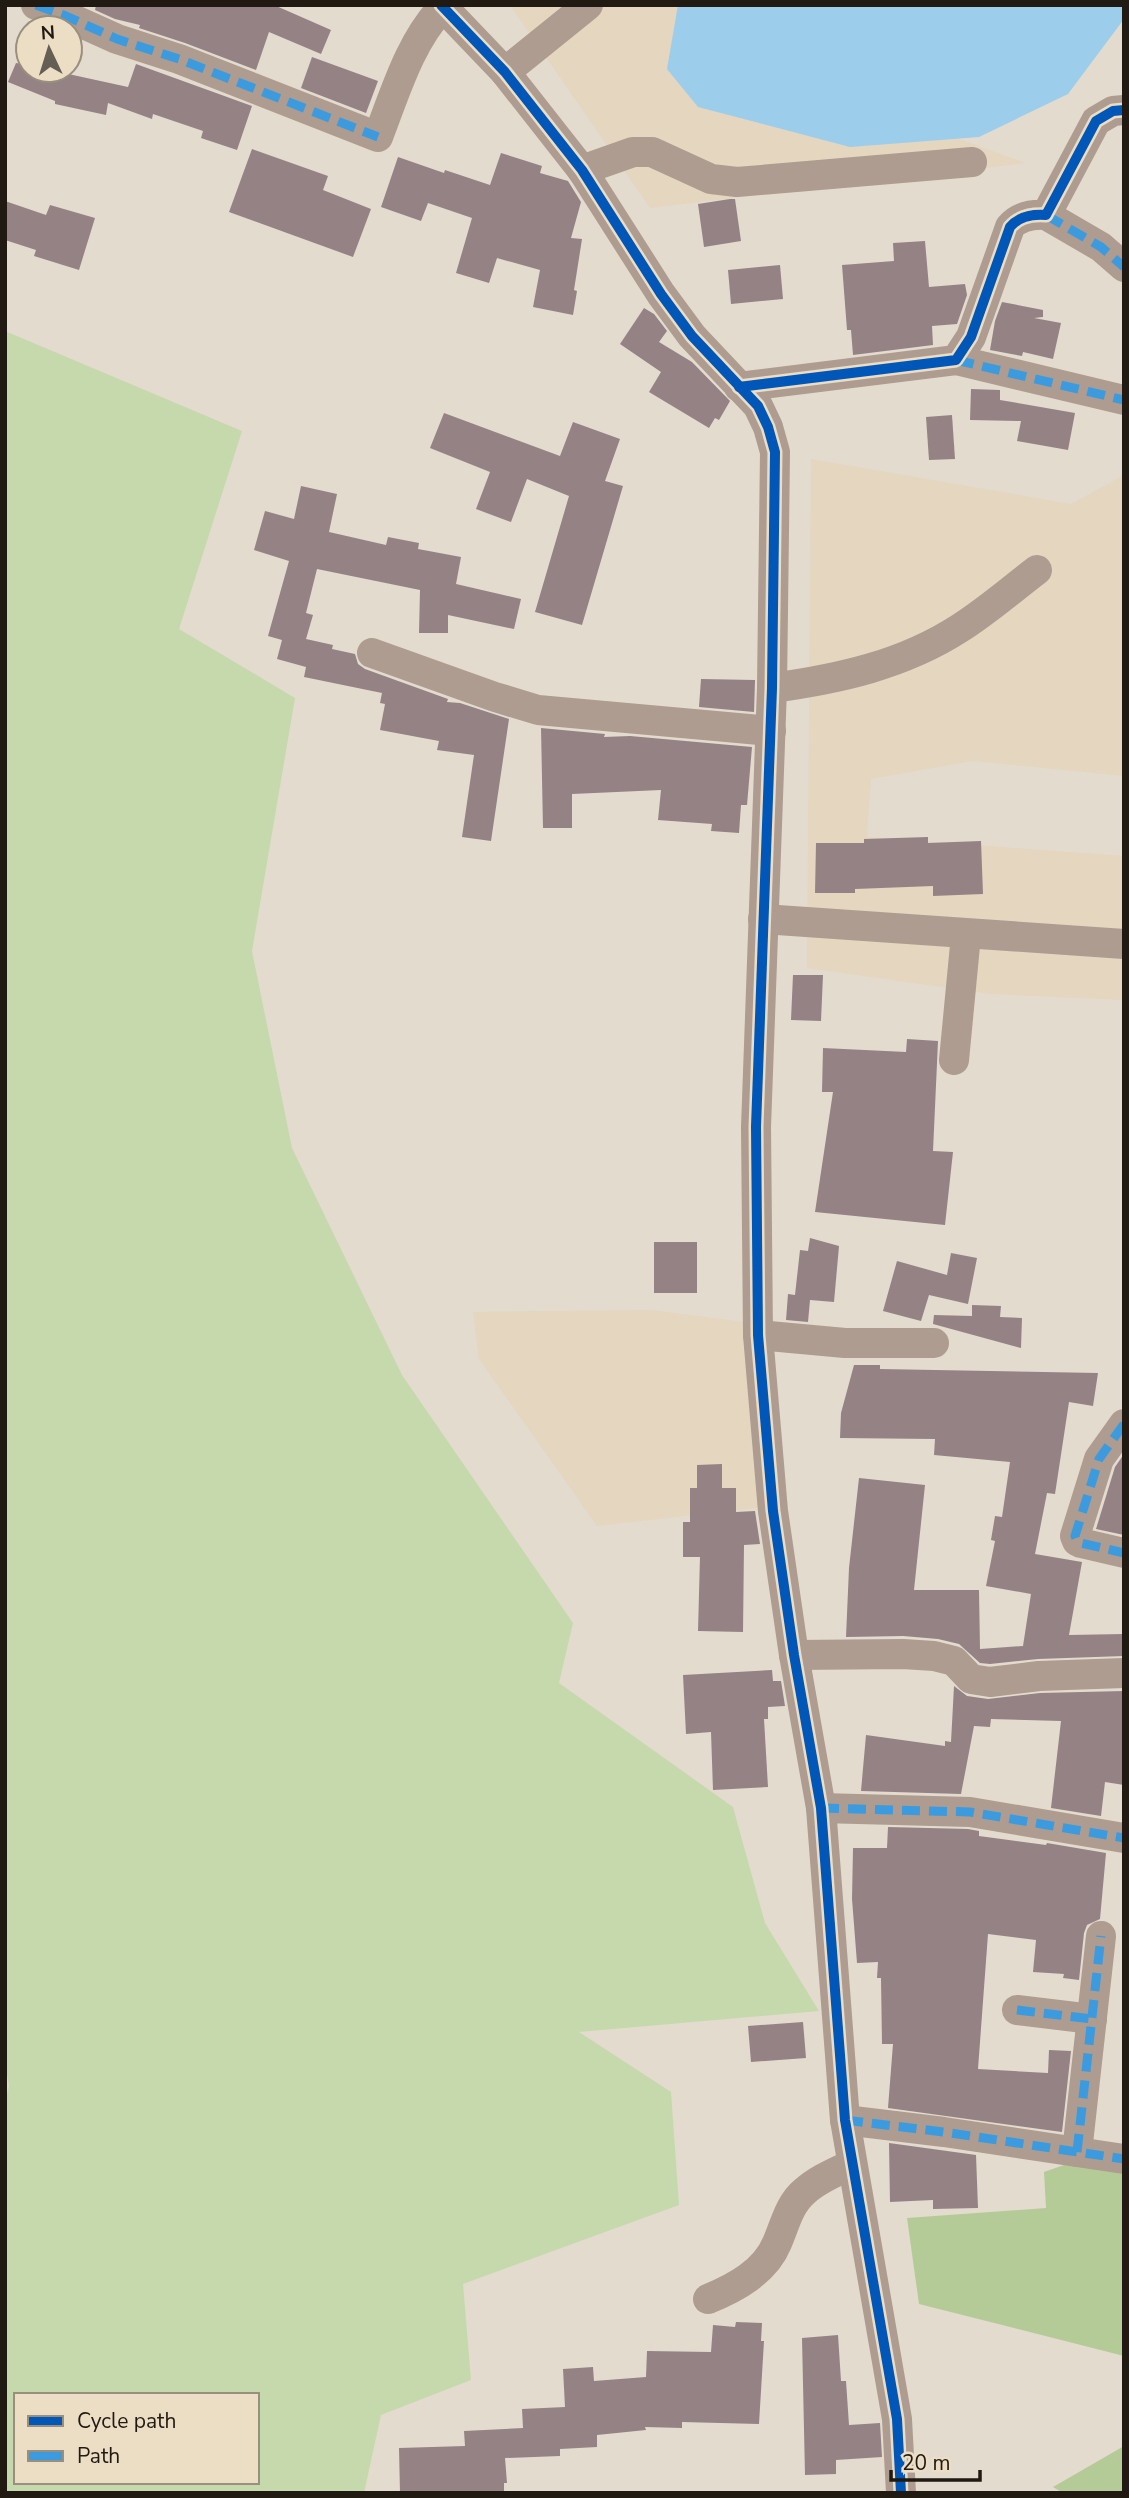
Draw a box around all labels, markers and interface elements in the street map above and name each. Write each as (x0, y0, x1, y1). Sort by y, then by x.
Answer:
north arrow (14, 14, 84, 84)
text: N (40, 20, 56, 47)
legend (14, 2393, 259, 2484)
text: Cycle path (77, 2407, 176, 2435)
scale bar (891, 2438, 980, 2482)
text: Path (77, 2442, 120, 2470)
text: 20 m (902, 2449, 951, 2477)

